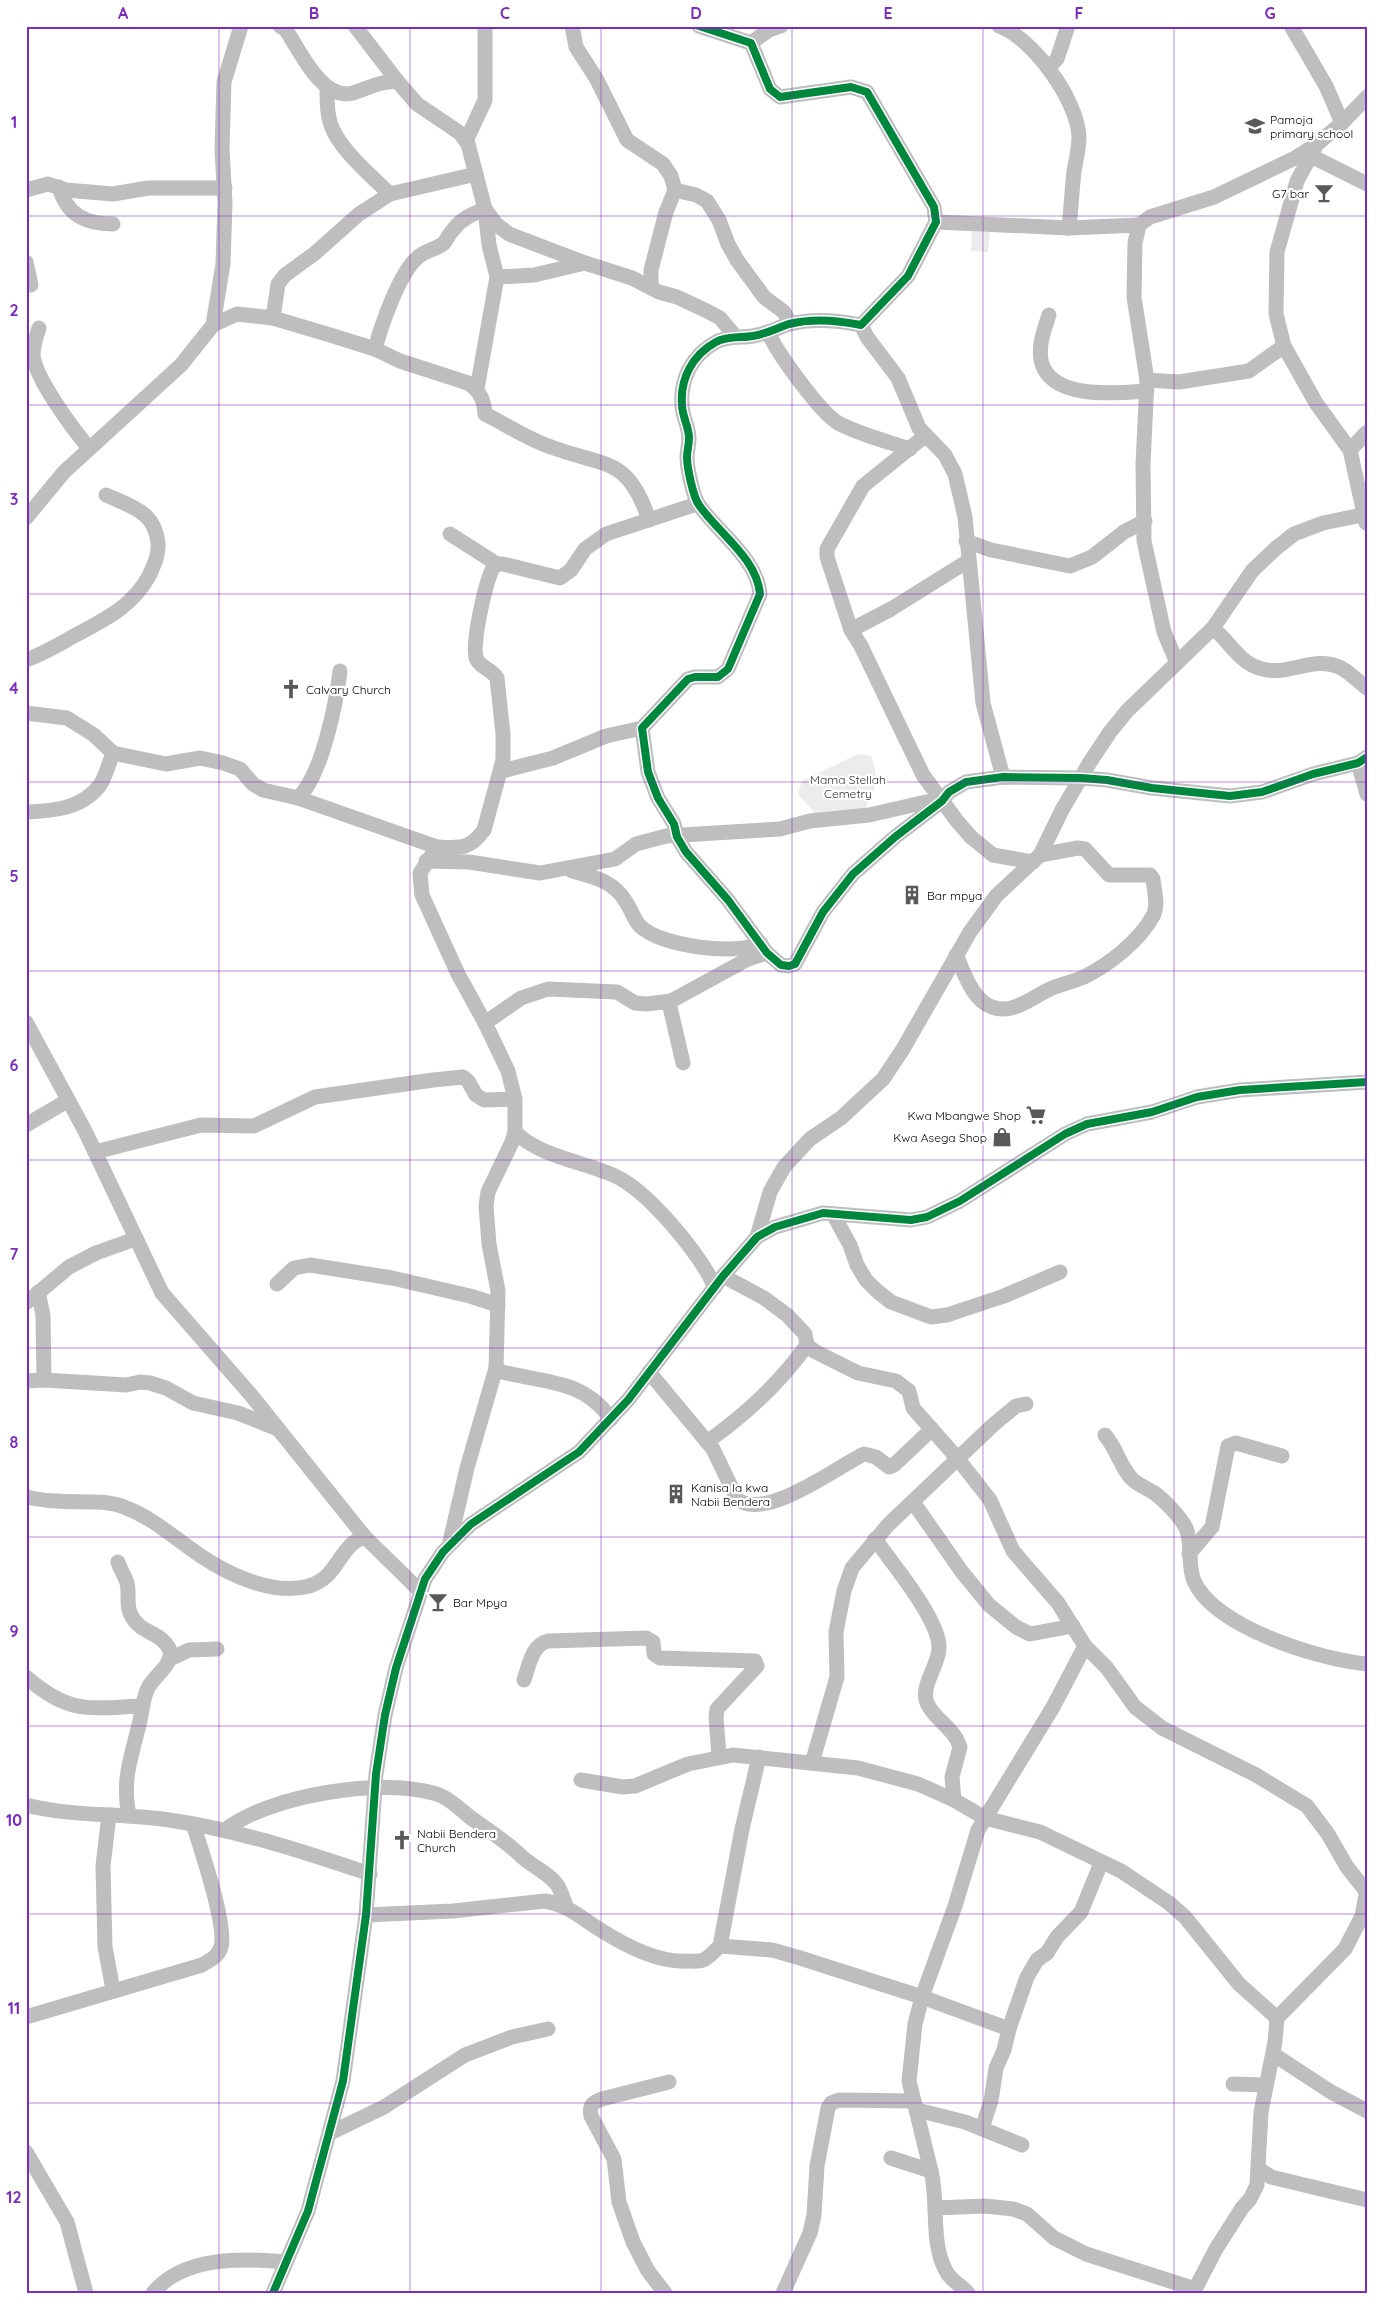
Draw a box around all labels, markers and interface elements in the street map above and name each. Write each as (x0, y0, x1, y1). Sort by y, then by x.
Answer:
text: A (118, 3, 129, 23)
text: B (309, 3, 319, 23)
text: C (500, 3, 510, 23)
text: D (690, 3, 702, 23)
text: E (883, 3, 893, 23)
text: F (1075, 3, 1084, 23)
text: G (1264, 3, 1276, 23)
text: 1 (11, 112, 17, 132)
place label: Pamoja primary school (1270, 112, 1353, 141)
school or university icon: Pamoja primary school (1244, 115, 1266, 137)
bar icon: G7 bar (1313, 182, 1335, 204)
place label: G7 bar (1272, 186, 1309, 201)
text: 2 (9, 300, 19, 320)
text: 3 (10, 489, 18, 509)
text: 4 (9, 678, 19, 698)
church icon: Calvary Church (280, 678, 302, 700)
place label: Calvary Church (306, 682, 391, 697)
park label: Mama Stellah Cemetry (810, 772, 886, 801)
text: 5 (9, 866, 19, 886)
building icon: Bar mpya (901, 884, 923, 906)
place label: Bar mpya (927, 888, 982, 903)
text: 6 (10, 1055, 19, 1075)
supermarket icon: Kwa Mbangwe Shop (1025, 1104, 1047, 1126)
place label: Kwa Mbangwe Shop (907, 1108, 1021, 1123)
shop icon: Kwa Asega Shop (991, 1126, 1013, 1148)
place label: Kwa Asega Shop (893, 1130, 987, 1145)
text: 7 (10, 1244, 19, 1264)
text: 8 (10, 1432, 19, 1452)
place label: Kanisa la kwa Nabii Bendera (691, 1480, 770, 1509)
building icon: Kanisa la kwa Nabii Bendera (665, 1483, 687, 1505)
bar icon: Bar Mpya (427, 1591, 449, 1613)
place label: Bar Mpya (453, 1595, 507, 1610)
text: 9 (9, 1621, 19, 1641)
text: 10 (6, 1810, 22, 1830)
place label: Nabii Bendera Church (417, 1826, 496, 1855)
church icon: Nabii Bendera Church (391, 1829, 413, 1851)
text: 11 (8, 1998, 20, 2018)
text: 12 (6, 2187, 22, 2207)

